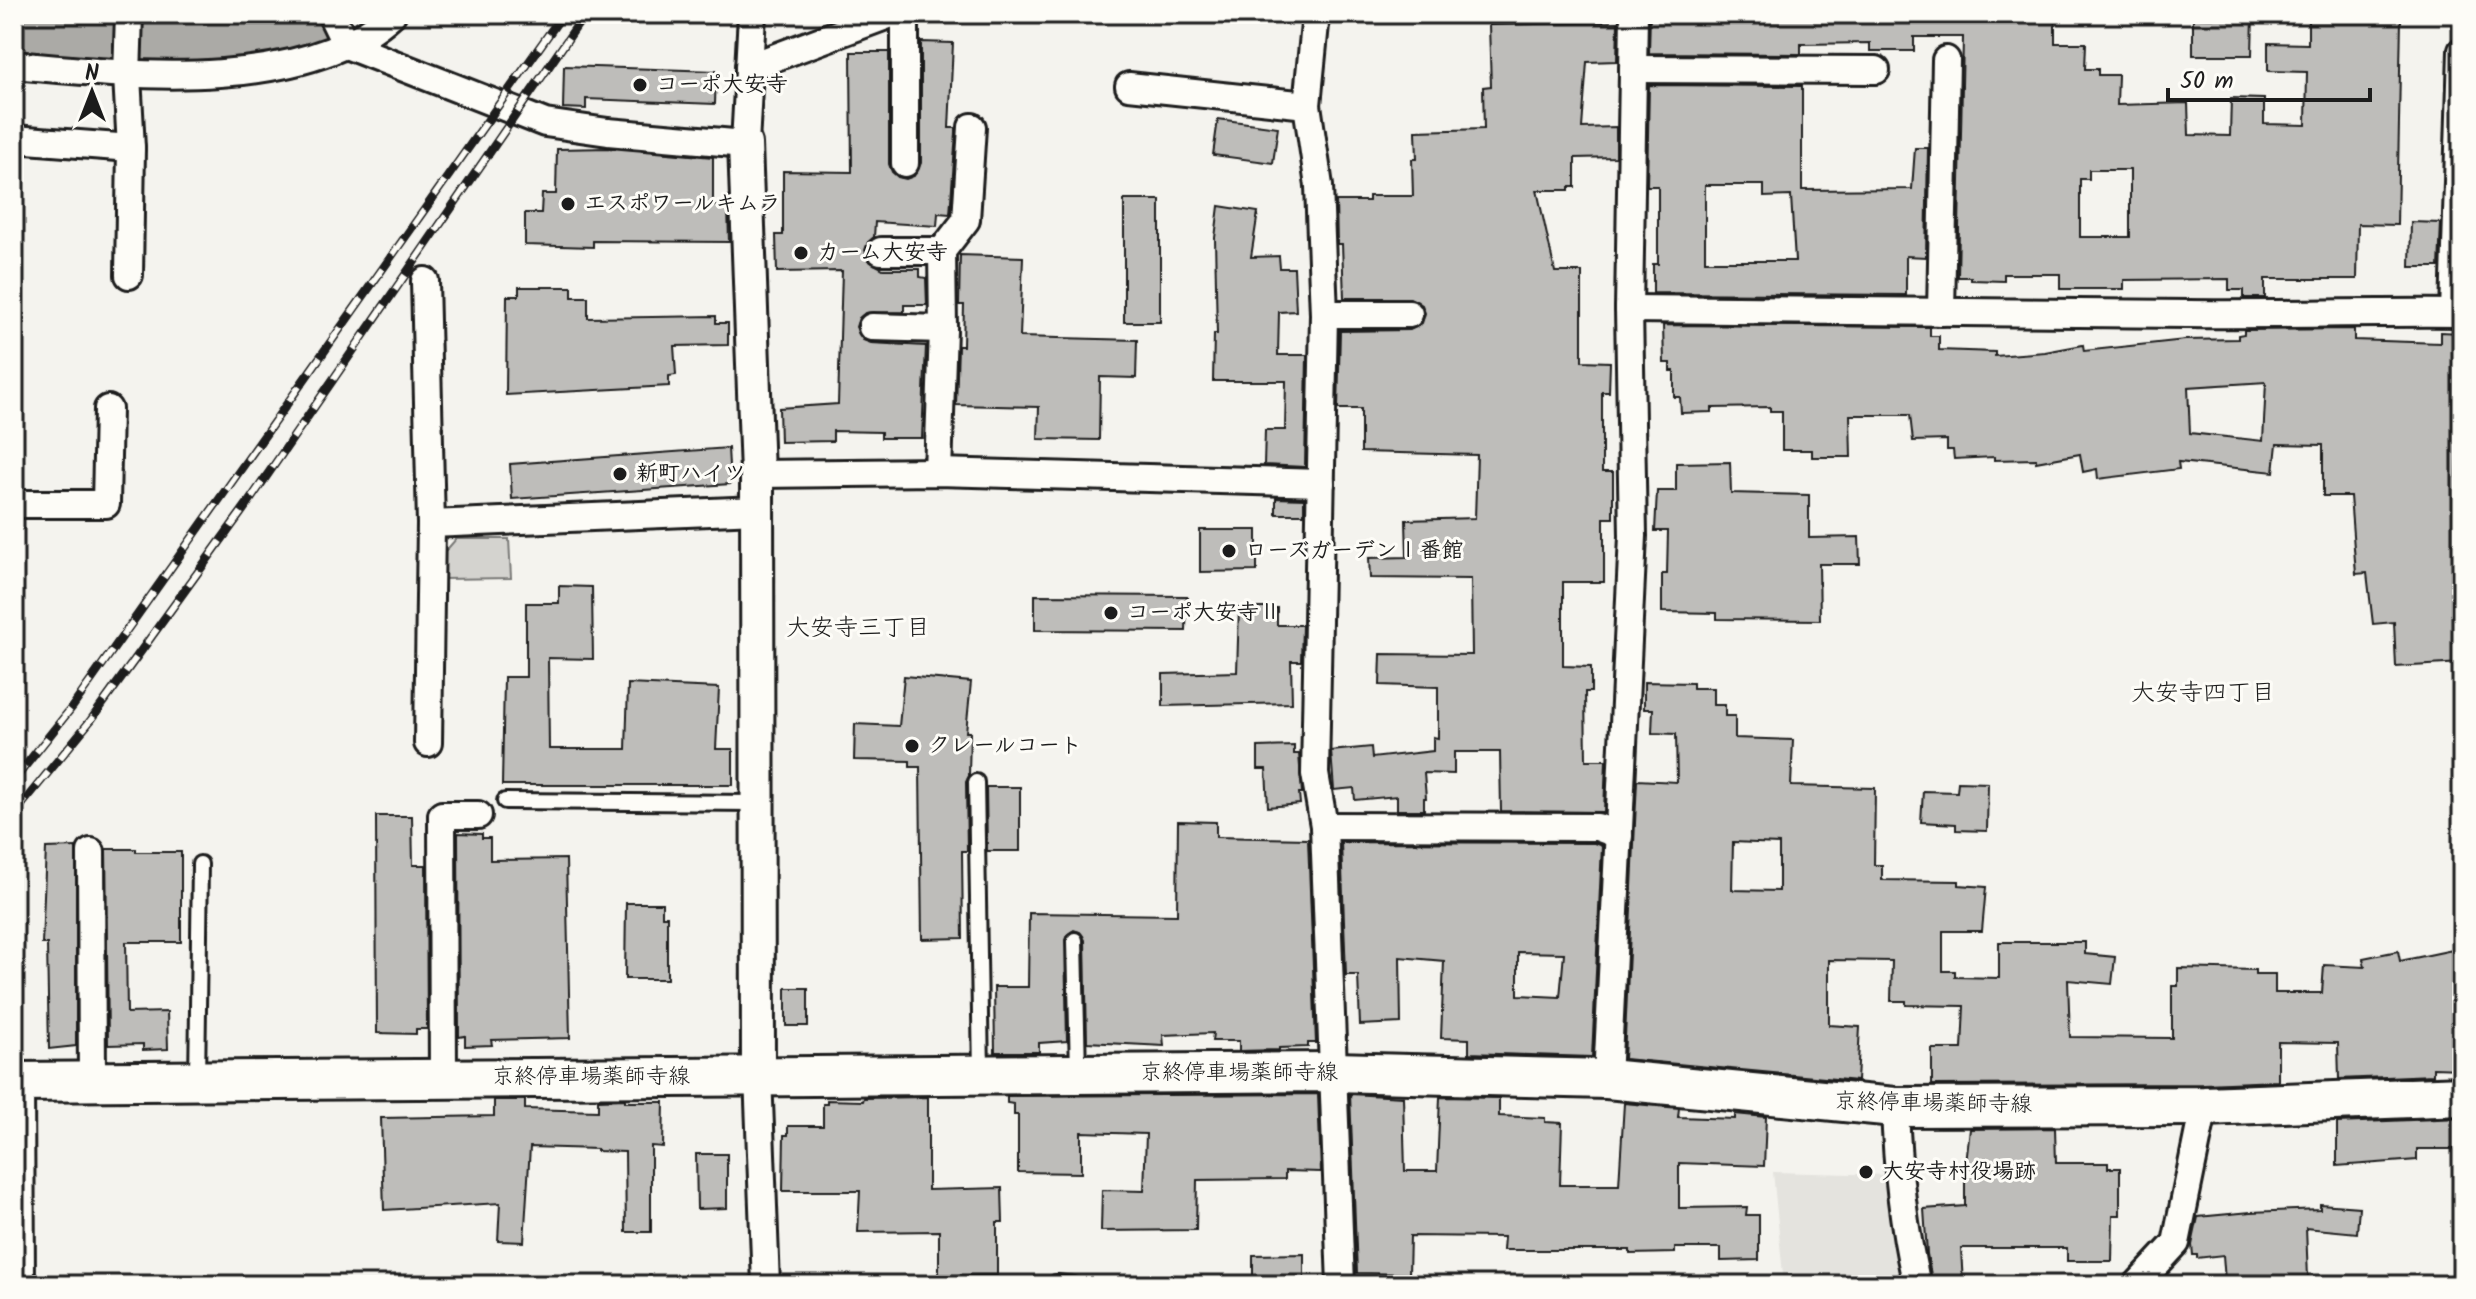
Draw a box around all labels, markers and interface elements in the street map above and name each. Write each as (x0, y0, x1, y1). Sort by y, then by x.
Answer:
north arrow (52, 52, 132, 132)
scale bar (2168, 52, 2370, 102)
text: N (85, 57, 99, 92)
text: 50 m (2180, 62, 2234, 101)
place label: コーポ大安寺 (656, 68, 788, 103)
marker: コーポ大安寺 (631, 76, 649, 94)
place label: エスポワールキムラ (584, 187, 781, 222)
marker: エスポワールキムラ (559, 195, 577, 213)
place label: カーム大安寺 (817, 236, 948, 271)
marker: カーム大安寺 (792, 244, 810, 262)
place label: 新町ハイツ (636, 457, 746, 492)
marker: 新町ハイツ (611, 465, 629, 483)
place label: ローズガーデンⅠ番館 (1245, 534, 1463, 569)
marker: ローズガーデンⅠ番館 (1220, 542, 1238, 560)
place label: コーポ大安寺Ⅱ (1127, 596, 1281, 631)
marker: コーポ大安寺Ⅱ (1102, 604, 1120, 622)
district label: 大安寺三丁目 (786, 609, 930, 648)
district label: 大安寺四丁目 (2131, 674, 2275, 713)
place label: クレールコート (928, 729, 1082, 764)
marker: クレールコート (903, 737, 921, 755)
street label: 京終停車場薬師寺線 (1140, 1056, 1338, 1091)
street label: 京終停車場薬師寺線 (492, 1060, 690, 1095)
street label: 京終停車場薬師寺線 (1834, 1085, 2032, 1123)
place label: 大安寺村役場跡 (1882, 1155, 2036, 1190)
marker: 大安寺村役場跡 (1857, 1163, 1875, 1181)

